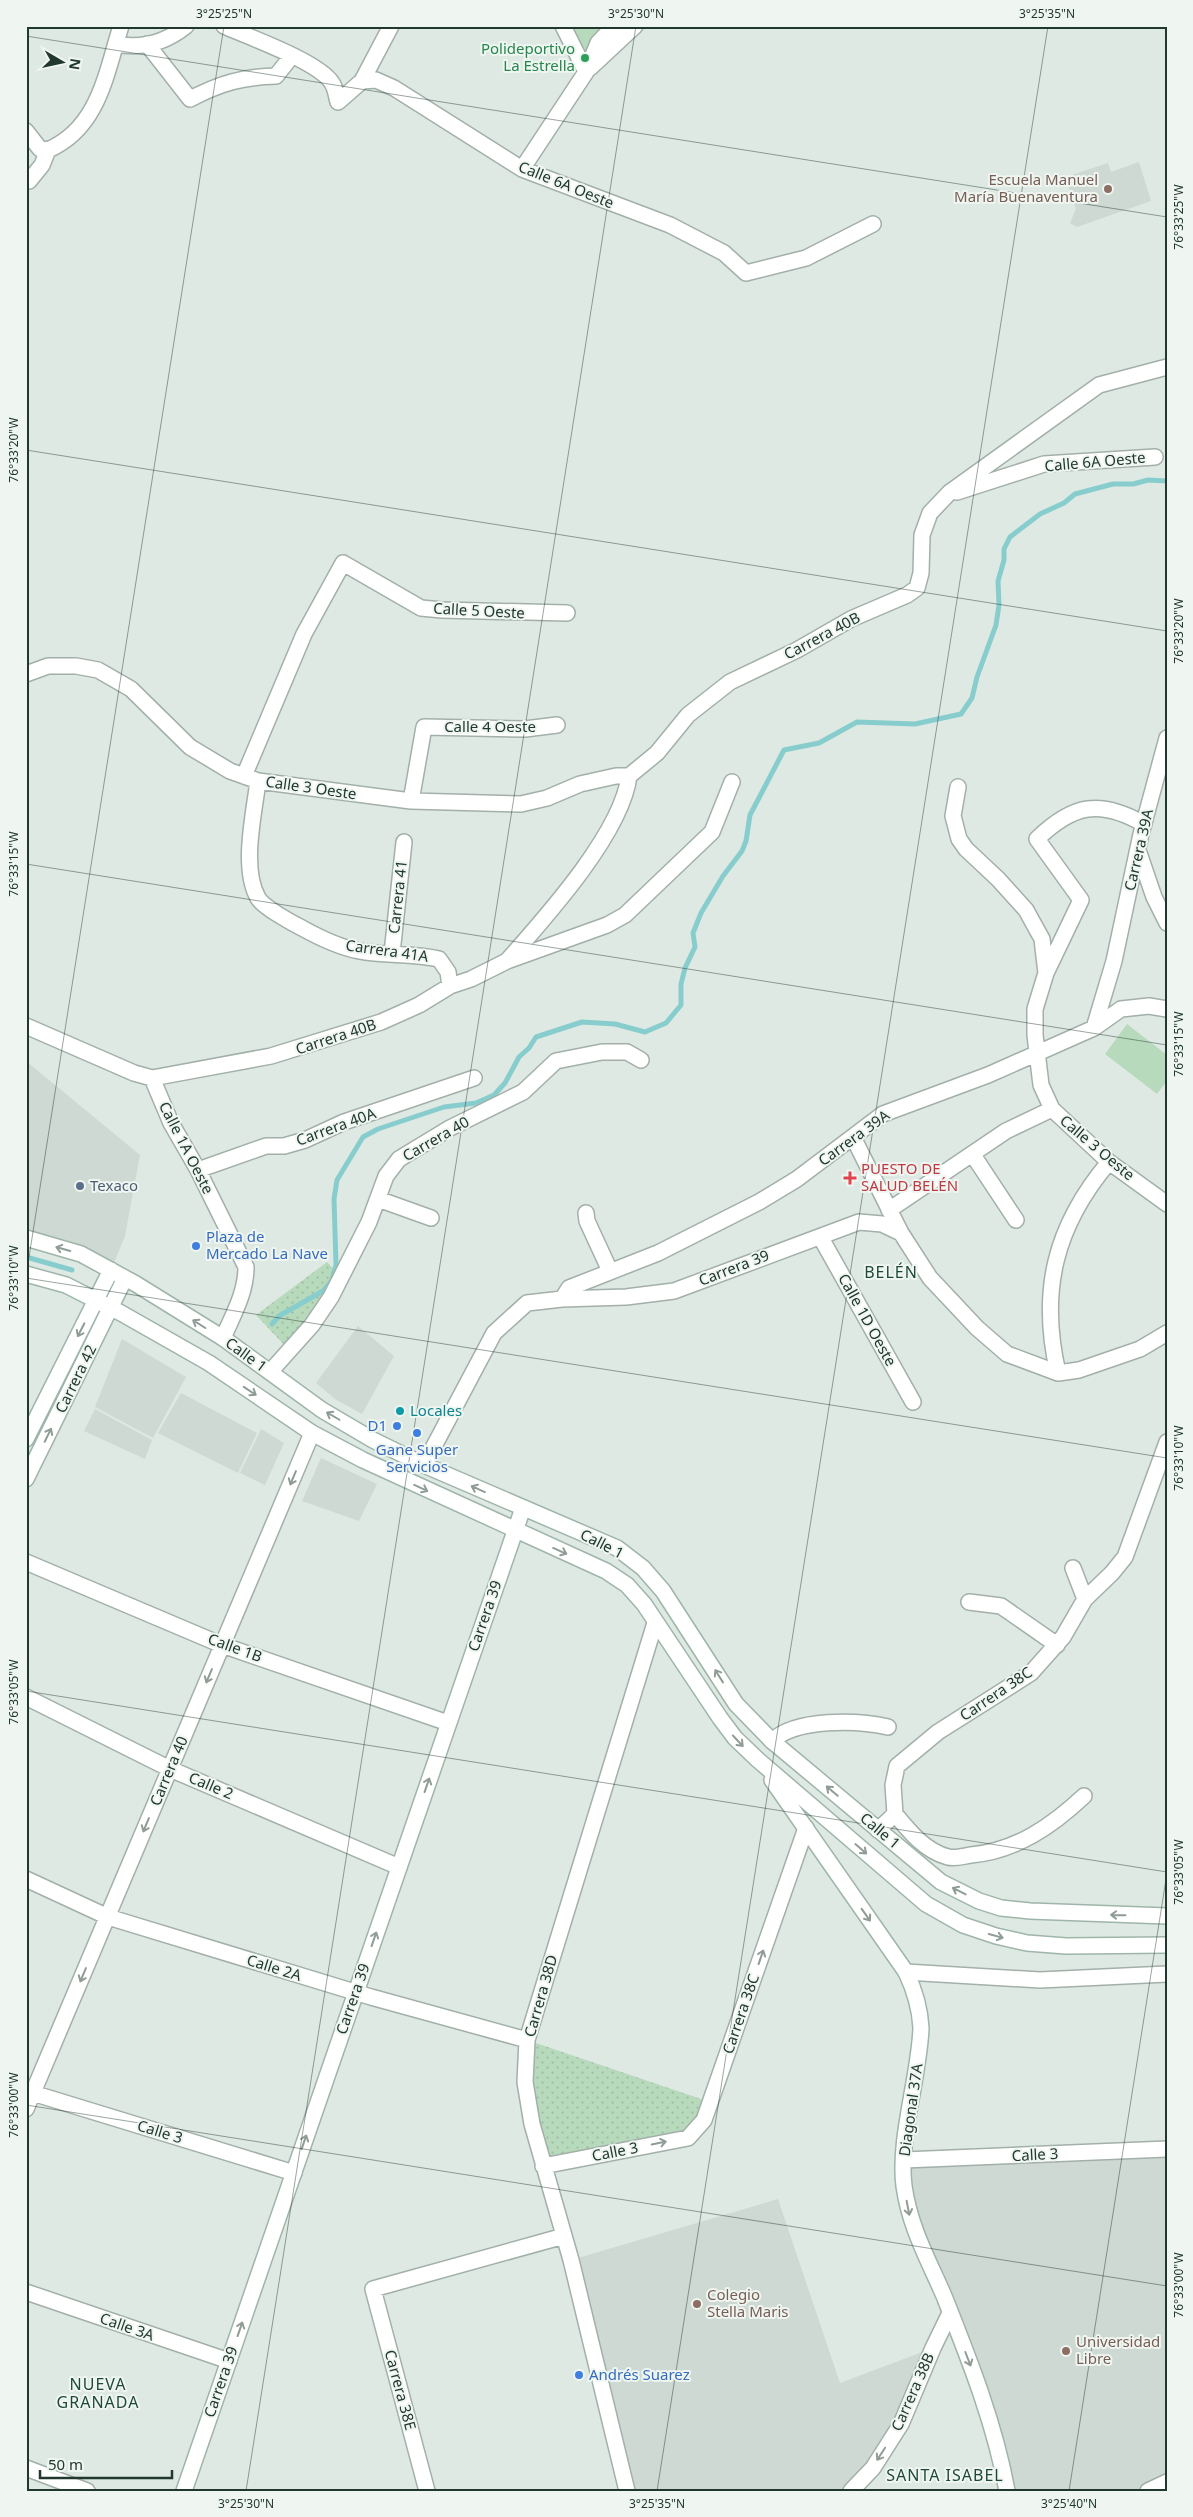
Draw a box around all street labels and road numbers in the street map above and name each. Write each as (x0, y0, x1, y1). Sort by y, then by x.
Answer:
street label: Calle 6A Oeste (516, 156, 617, 212)
street label: Calle 6A Oeste (1044, 447, 1146, 475)
street label: Calle 5 Oeste (433, 598, 525, 622)
street label: Carrera 40B (780, 607, 863, 664)
street label: Calle 4 Oeste (444, 716, 536, 736)
street label: Calle 3 Oeste (264, 771, 358, 803)
street label: Carrera 39A (1119, 806, 1157, 893)
street label: Carrera 41 (383, 859, 411, 935)
street label: Carrera 41A (344, 934, 430, 966)
street label: Carrera 40B (293, 1014, 379, 1058)
street label: Calle 1A Oeste (155, 1098, 219, 1197)
street label: Carrera 40A (293, 1102, 379, 1150)
street label: Carrera 39A (814, 1104, 893, 1170)
street label: Calle 3 Oeste (1056, 1110, 1139, 1184)
street label: Carrera 40 (399, 1111, 472, 1165)
street label: Carrera 39 (696, 1245, 772, 1290)
street label: Calle 1D Oeste (834, 1270, 902, 1369)
street label: Calle 1 (222, 1332, 271, 1376)
street label: Carrera 42 (50, 1341, 100, 1416)
street label: Calle 1 (577, 1524, 628, 1563)
street label: Carrera 39 (463, 1578, 506, 1654)
street label: Calle 1B (205, 1628, 265, 1666)
street label: Carrera 38C (955, 1661, 1036, 1725)
street label: Carrera 40 (144, 1733, 192, 1808)
street label: Calle 2 (186, 1767, 237, 1803)
street label: Calle 1 (856, 1808, 905, 1853)
street label: Calle 2A (245, 1949, 304, 1985)
street label: Carrera 38D (519, 1952, 561, 2039)
street label: Carrera 39 (331, 1961, 374, 2037)
street label: Carrera 38C (717, 1971, 763, 2056)
street label: Diagonal 37A (894, 2062, 926, 2158)
street label: Calle 3 (135, 2115, 185, 2147)
street label: Calle 3 (590, 2137, 640, 2165)
street label: Calle 3 (1011, 2143, 1059, 2165)
street label: Calle 3A (98, 2307, 158, 2345)
street label: Carrera 39 (199, 2344, 242, 2420)
street label: Carrera 38E (381, 2347, 421, 2432)
street label: Carrera 38B (886, 2349, 938, 2434)

